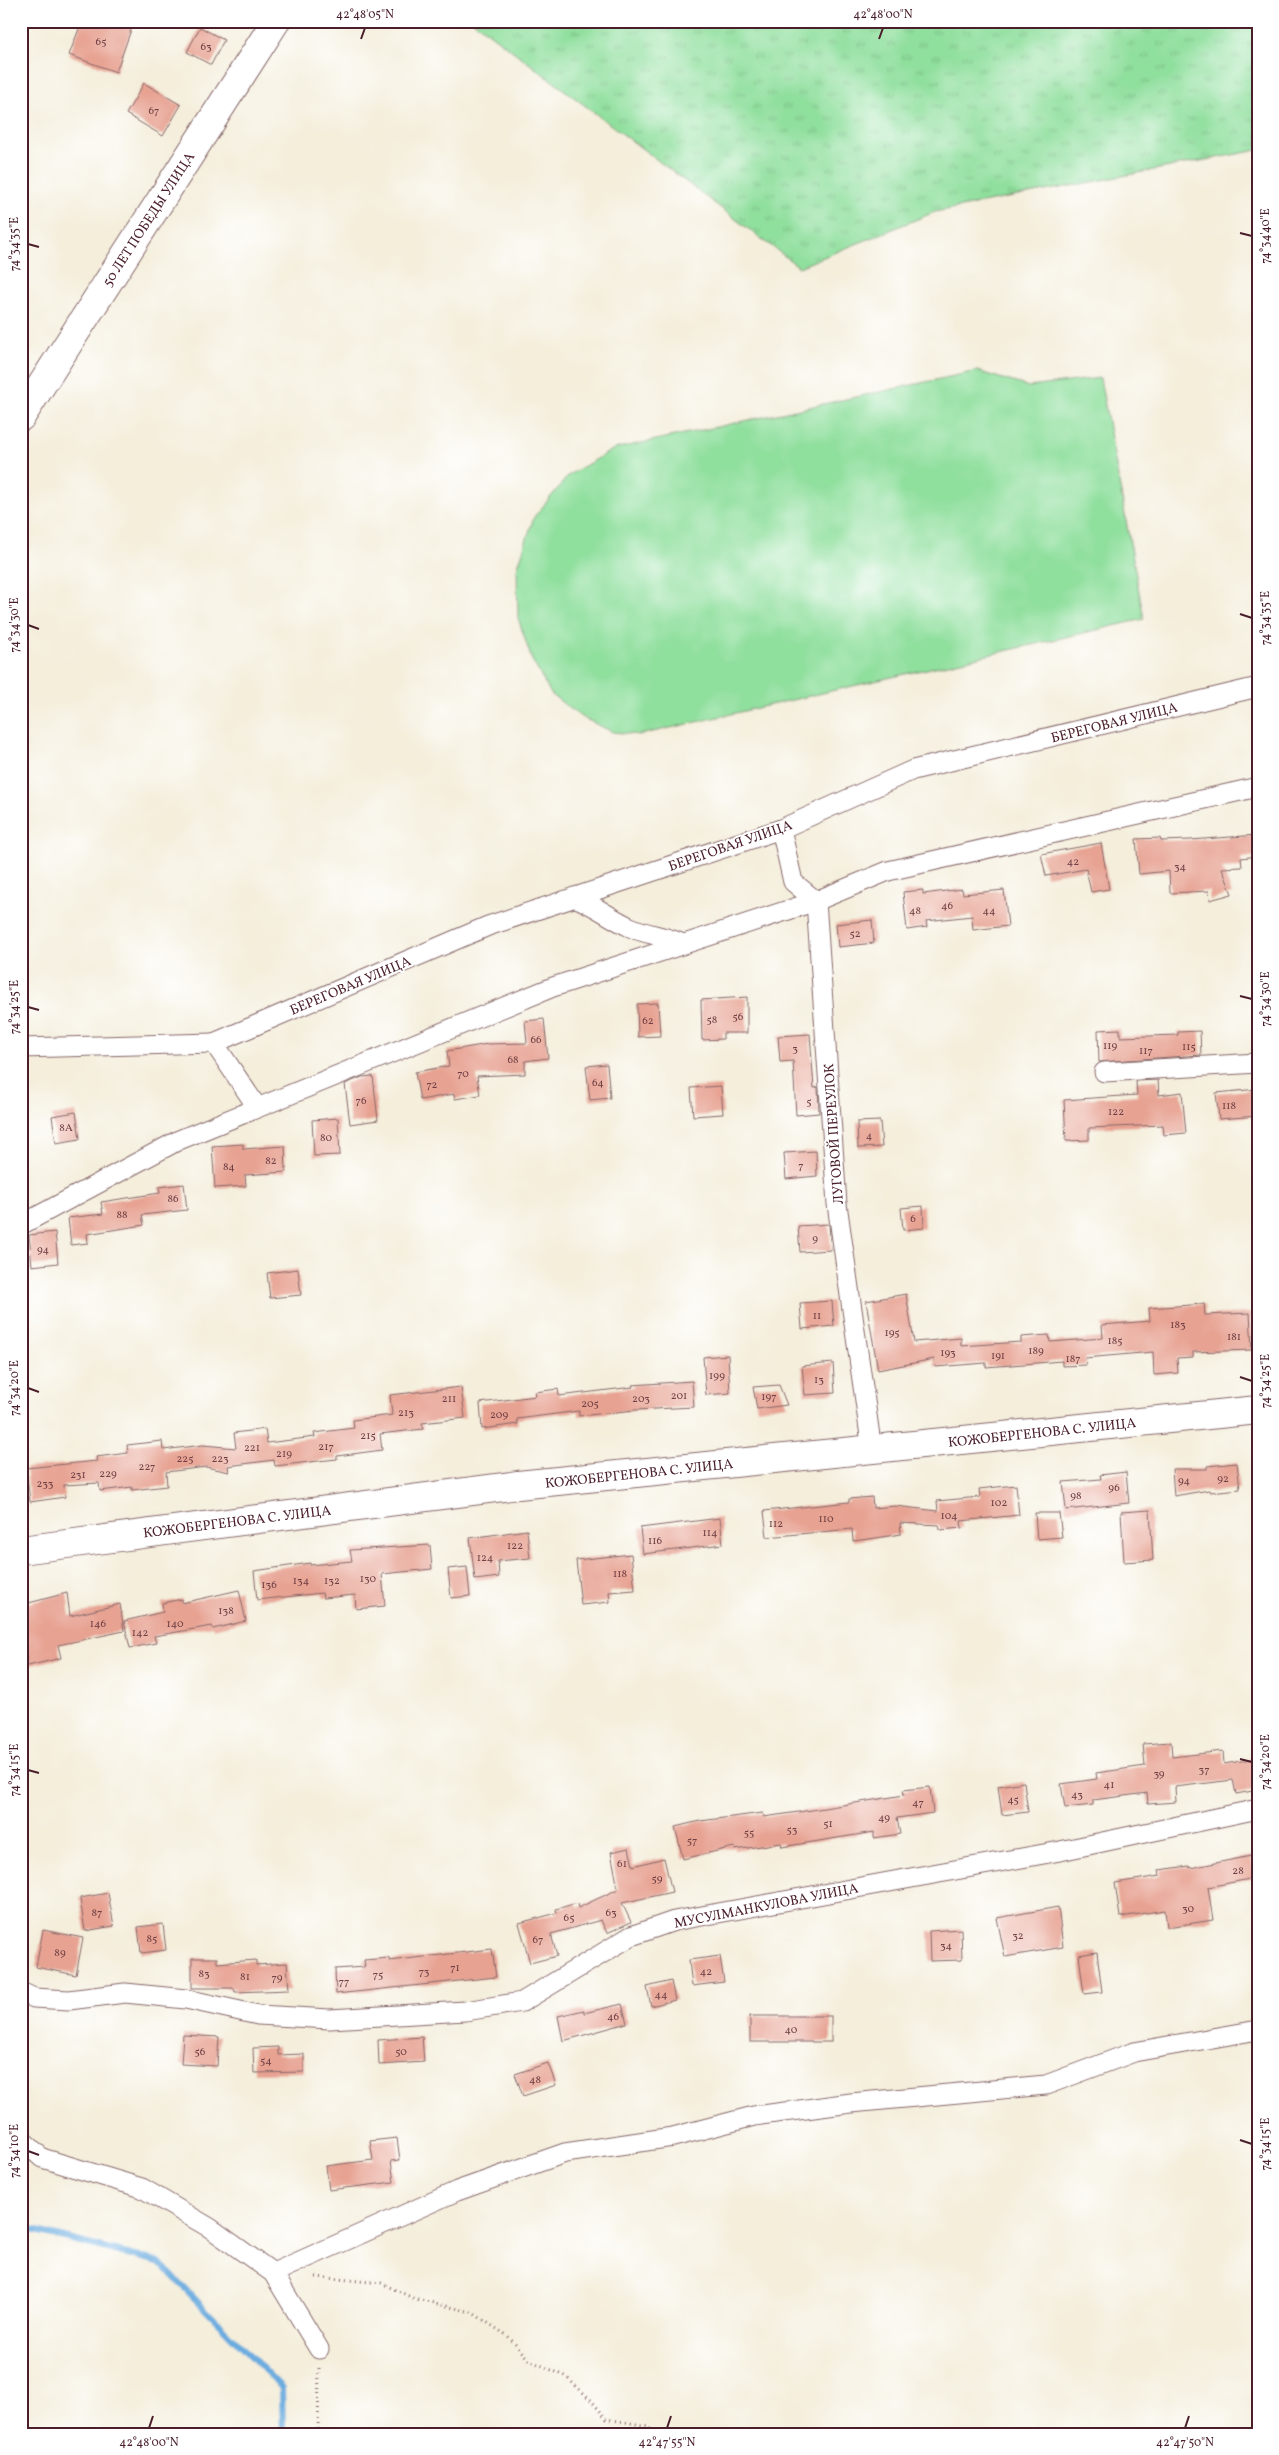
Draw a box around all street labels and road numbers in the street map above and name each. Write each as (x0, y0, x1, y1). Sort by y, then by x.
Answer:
street label: 50 ЛЕТ ПОБЕДЫ УЛИЦА (99, 149, 200, 291)
street label: БЕРЕГОВАЯ УЛИЦА (1049, 698, 1180, 748)
street label: БЕРЕГОВАЯ УЛИЦА (666, 816, 795, 877)
street label: БЕРЕГОВАЯ УЛИЦА (287, 952, 414, 1021)
street label: ЛУГОВОЙ ПЕРЕУЛОК (819, 1062, 849, 1205)
street label: КОЖОБЕРГЕНОВА С. УЛИЦА (947, 1414, 1137, 1453)
street label: КОЖОБЕРГЕНОВА С. УЛИЦА (544, 1455, 734, 1494)
street label: КОЖОБЕРГЕНОВА С. УЛИЦА (142, 1502, 332, 1543)
street label: МУСУЛМАНКУЛОВА УЛИЦА (673, 1879, 860, 1934)

